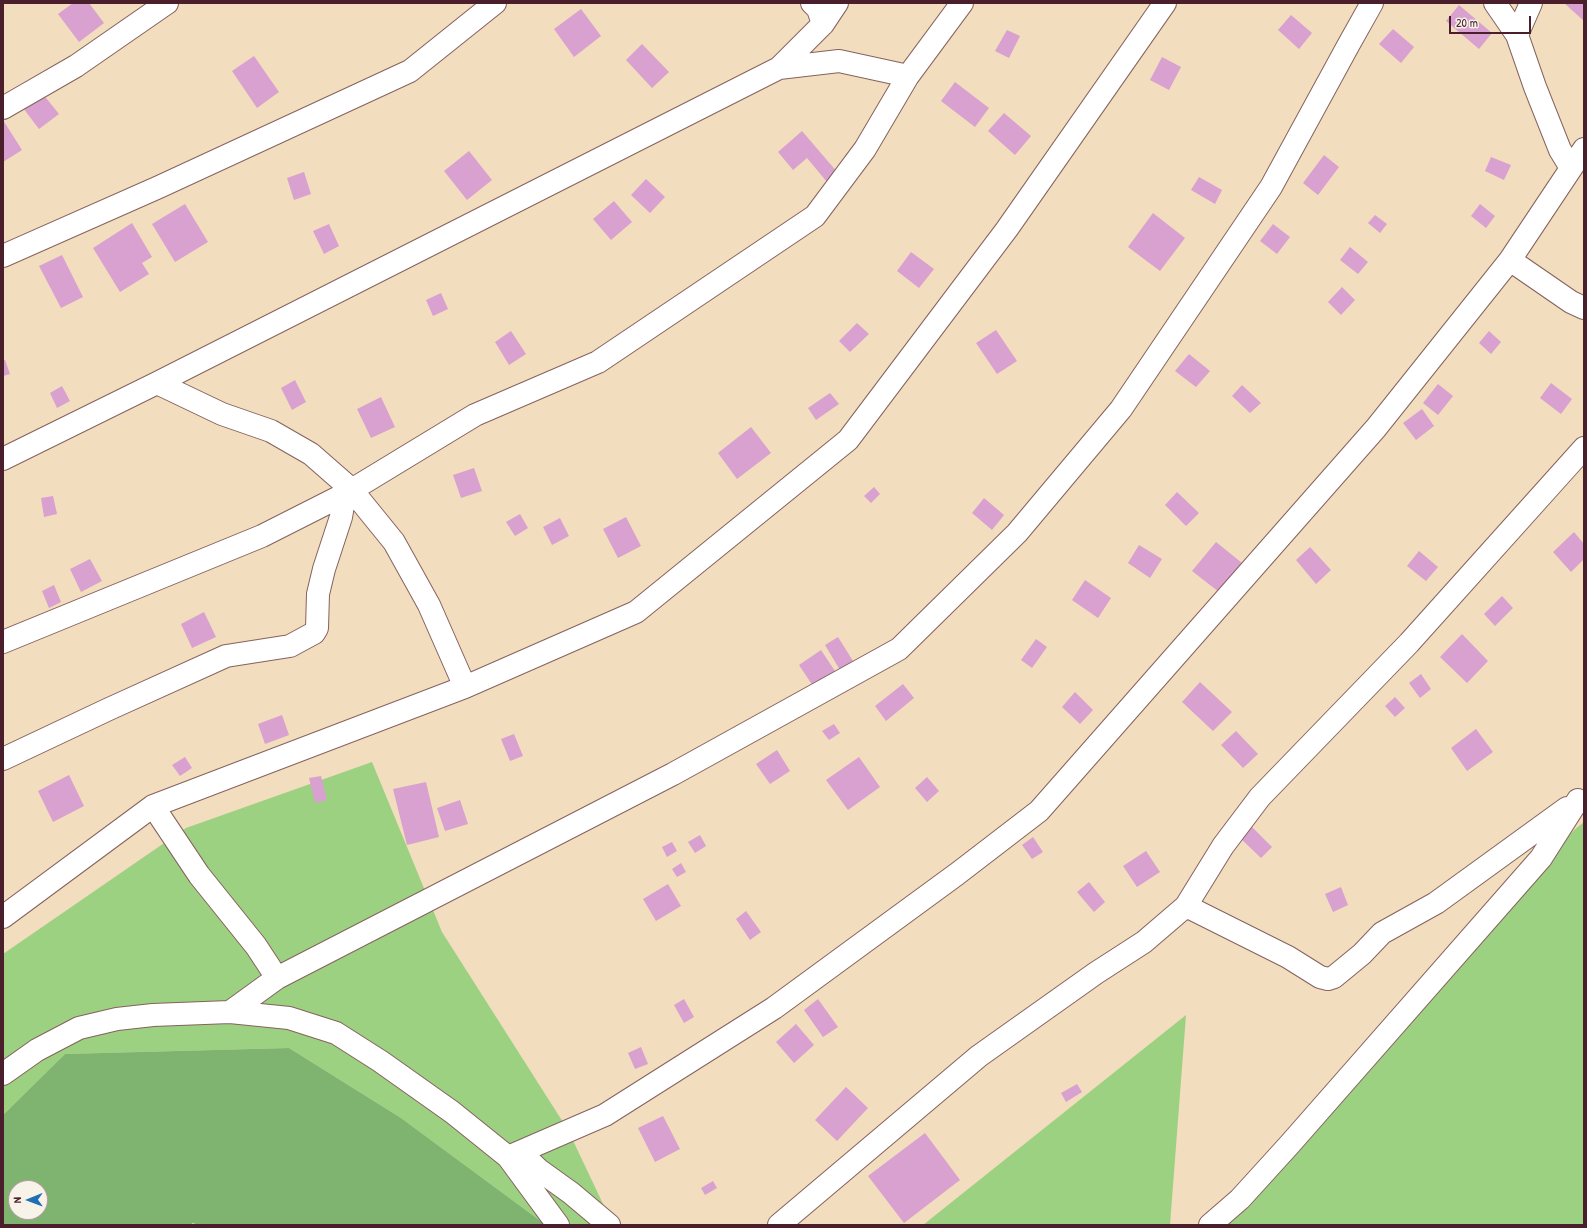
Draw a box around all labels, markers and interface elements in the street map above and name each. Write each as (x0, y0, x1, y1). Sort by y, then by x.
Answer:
scale bar (1451, 8, 1533, 34)
text: 20 m (1456, 14, 1478, 31)
north arrow (8, 1180, 48, 1220)
text: N (10, 1197, 24, 1203)

